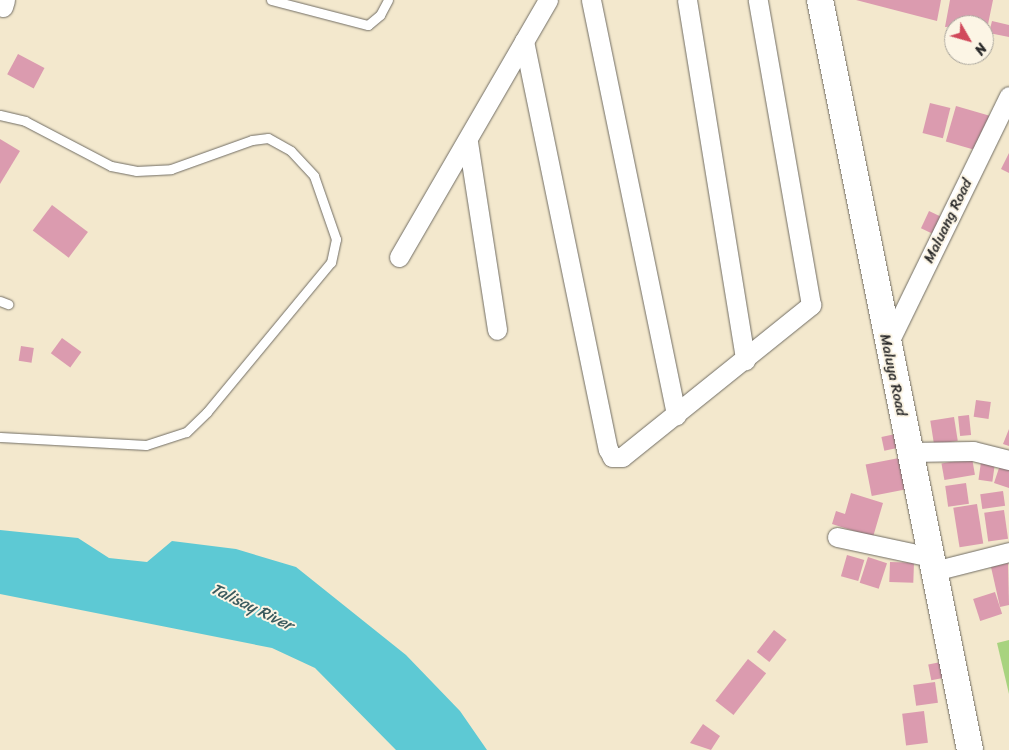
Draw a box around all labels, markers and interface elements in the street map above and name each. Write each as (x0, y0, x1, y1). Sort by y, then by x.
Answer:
north arrow (944, 15, 994, 65)
text: N (968, 37, 993, 60)
street label: Maluang Road (920, 176, 976, 266)
street label: Maluya Road (876, 332, 910, 418)
water label: Talisay River (208, 579, 296, 635)

